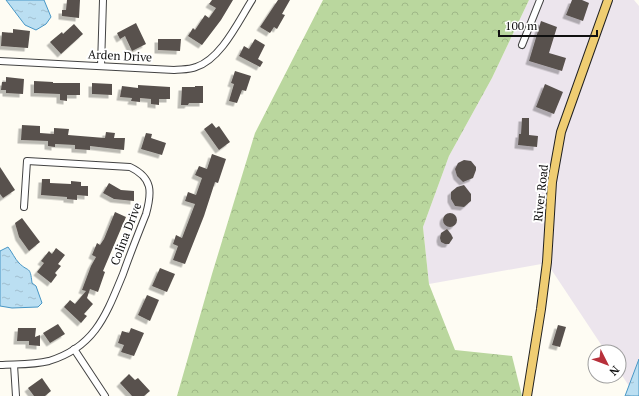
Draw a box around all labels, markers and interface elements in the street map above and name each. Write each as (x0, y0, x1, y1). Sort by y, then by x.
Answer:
scale bar (499, 12, 597, 38)
text: 100 m (505, 18, 538, 33)
street label: Arden Drive (88, 46, 152, 65)
street label: River Road (530, 163, 551, 222)
street label: Colina Drive (107, 200, 144, 267)
north arrow (587, 344, 627, 384)
text: N (606, 363, 622, 379)

